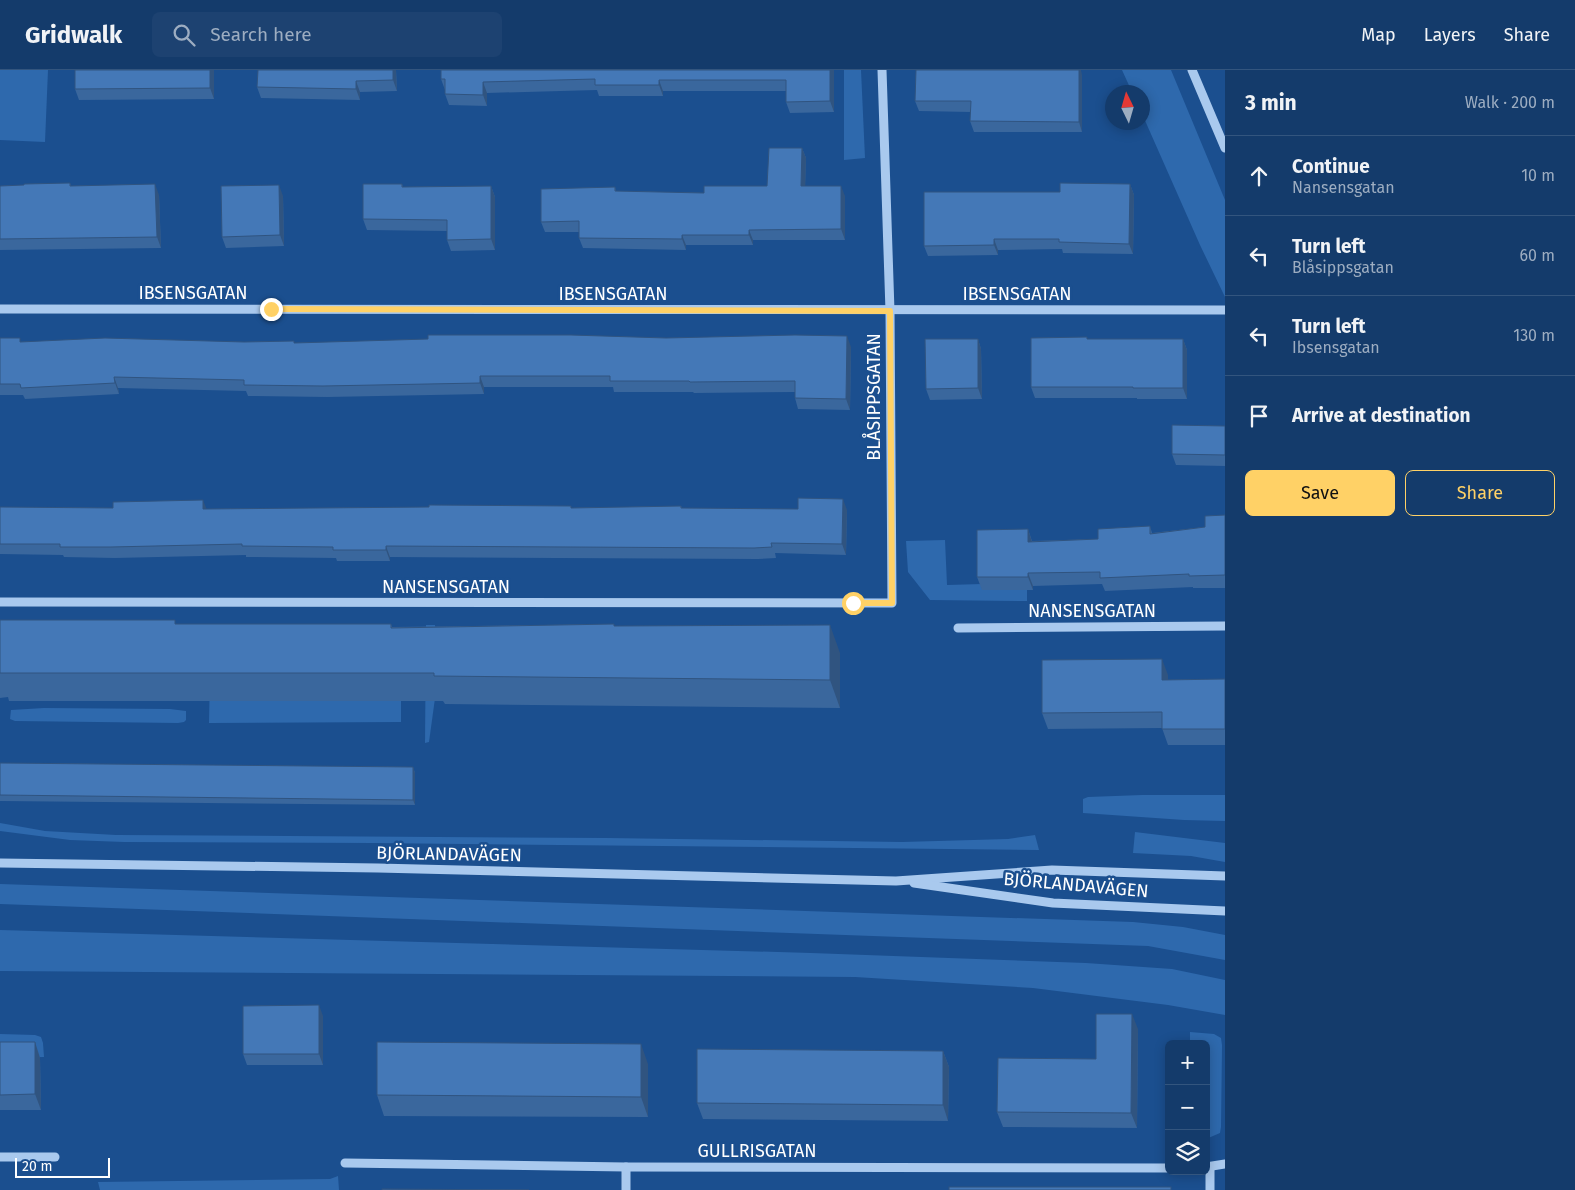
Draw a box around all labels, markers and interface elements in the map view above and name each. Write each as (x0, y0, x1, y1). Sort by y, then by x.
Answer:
search box (152, 12, 502, 57)
text: Gridwalk (25, 21, 122, 49)
icon: search (170, 21, 198, 49)
text: Search here (210, 23, 312, 46)
text: Map (1361, 24, 1396, 46)
text: Layers (1424, 24, 1476, 46)
text: Share (1504, 24, 1550, 46)
north arrow (1105, 85, 1150, 130)
text: 3 min (1245, 90, 1297, 116)
text: Walk · 200 m (1465, 93, 1555, 112)
text: Continue (1292, 155, 1370, 178)
icon: ahead (1245, 162, 1273, 190)
text: 10 m (1521, 166, 1555, 185)
text: Nansensgatan (1292, 178, 1395, 197)
text: Turn left (1292, 235, 1366, 258)
icon: left (1245, 242, 1273, 270)
text: 60 m (1520, 246, 1555, 265)
text: Blåsippsgatan (1292, 258, 1394, 277)
street label: IBSENSGATAN (138, 282, 248, 304)
street label: IBSENSGATAN (558, 283, 668, 305)
street label: IBSENSGATAN (962, 283, 1072, 305)
route end (260, 298, 283, 321)
text: Turn left (1292, 315, 1366, 338)
icon: left (1245, 322, 1273, 350)
text: 130 m (1513, 326, 1555, 345)
street label: BLÅSIPPSGATAN (862, 333, 885, 461)
text: Ibsensgatan (1292, 338, 1380, 357)
icon: arrive (1245, 402, 1273, 430)
text: Arrive at destination (1292, 404, 1471, 427)
button: Save (1245, 470, 1395, 516)
button: Share (1405, 470, 1555, 516)
street label: NANSENSGATAN (382, 576, 510, 598)
route start (842, 592, 865, 615)
street label: NANSENSGATAN (1028, 600, 1156, 622)
street label: BJÖRLANDAVÄGEN (376, 842, 522, 866)
street label: BJÖRLANDAVÄGEN (1002, 868, 1150, 902)
map controls (1165, 1040, 1210, 1175)
button: + (1165, 1040, 1210, 1085)
button: − (1165, 1085, 1210, 1130)
button: layers (1165, 1130, 1210, 1175)
street label: GULLRISGATAN (698, 1140, 817, 1162)
scale bar (15, 1155, 110, 1178)
text: 20 m (22, 1158, 52, 1175)

